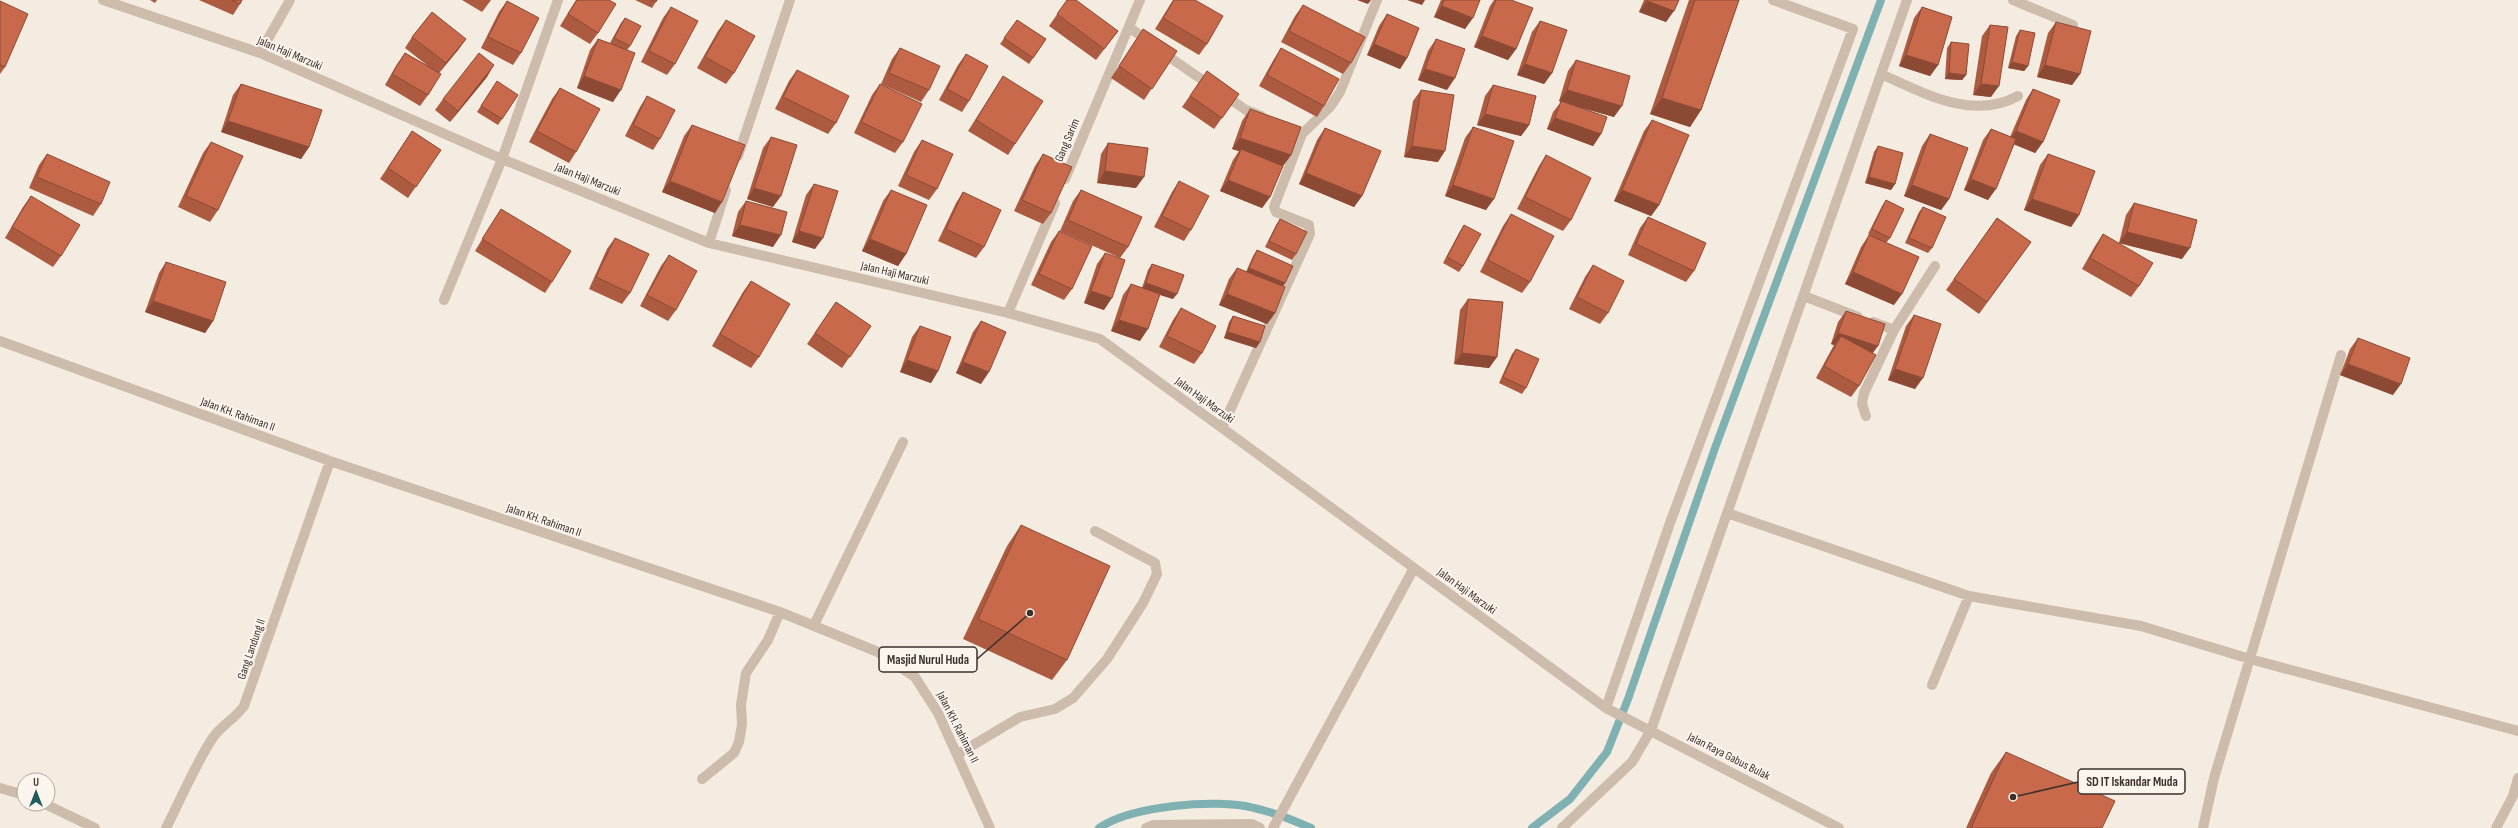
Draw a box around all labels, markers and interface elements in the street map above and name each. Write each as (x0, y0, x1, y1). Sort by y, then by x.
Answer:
street label: Jalan Haji Marzuki (254, 33, 325, 74)
street label: Gang Sarim (1052, 116, 1083, 164)
street label: Jalan Haji Marzuki (552, 159, 623, 199)
street label: Jalan Haji Marzuki (858, 258, 930, 289)
street label: Jalan Haji Marzuki (1171, 373, 1237, 427)
street label: Jalan KH. Rahiman II (198, 394, 277, 435)
street label: Jalan KH. Rahiman II (503, 500, 583, 540)
street label: Jalan Haji Marzuki (1433, 564, 1499, 618)
street label: Gang Landung II (234, 617, 269, 682)
callout: Masjid Nurul Huda (879, 647, 977, 672)
text: Masjid Nurul Huda (887, 652, 969, 668)
street label: Jalan KH. Rahiman II (933, 688, 982, 765)
street label: Jalan Raya Gabus Bulak (1684, 729, 1773, 784)
callout: SD IT Iskandar Muda (2078, 769, 2185, 794)
north arrow (16, 772, 56, 812)
text: SD IT Iskandar Muda (2086, 774, 2178, 790)
text: U (33, 776, 39, 789)

